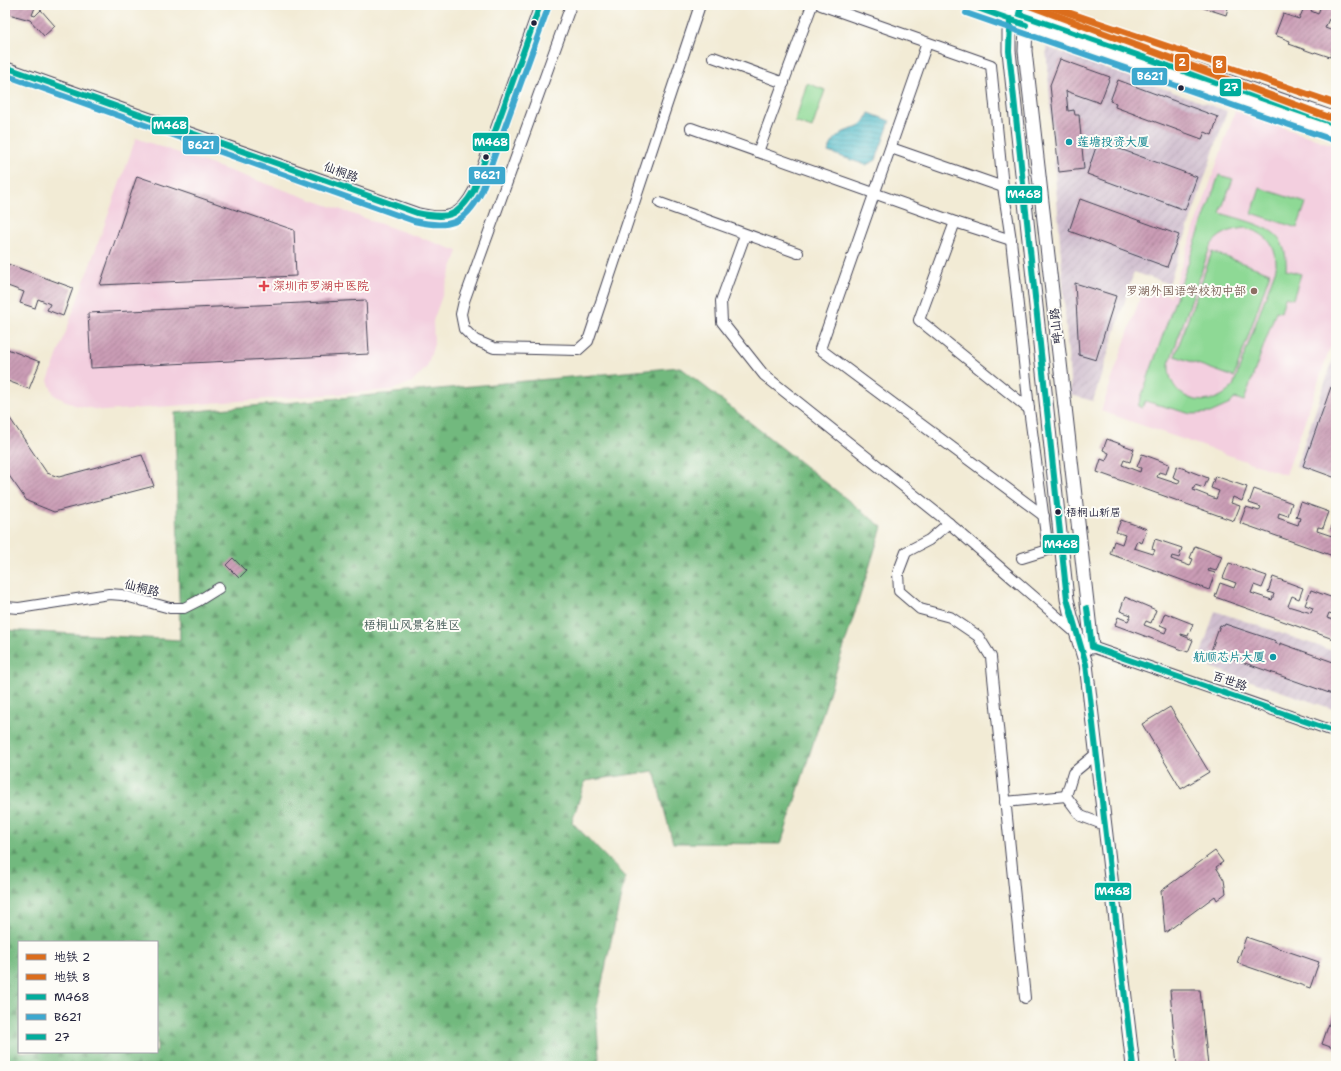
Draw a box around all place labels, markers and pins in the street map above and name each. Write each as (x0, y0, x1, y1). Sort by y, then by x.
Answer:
unlabelled marker (529, 18, 539, 28)
unlabelled marker (1176, 83, 1186, 93)
place label: 莲塘投资大厦 (1077, 134, 1149, 150)
marker: 莲塘投资大厦 (1064, 137, 1074, 147)
unlabelled marker (481, 152, 491, 162)
place label: 深圳市罗湖中医院 (273, 278, 369, 294)
marker: 深圳市罗湖中医院 (258, 280, 270, 292)
place label: 罗湖外国语学校初中部 (1126, 283, 1246, 299)
marker: 罗湖外国语学校初中部 (1249, 286, 1259, 296)
place label: 梧桐山新居 (1066, 505, 1121, 520)
marker: 梧桐山新居 (1053, 507, 1063, 517)
place label: 航顺芯片大厦 (1193, 649, 1265, 665)
marker: 航顺芯片大厦 (1268, 652, 1278, 662)

